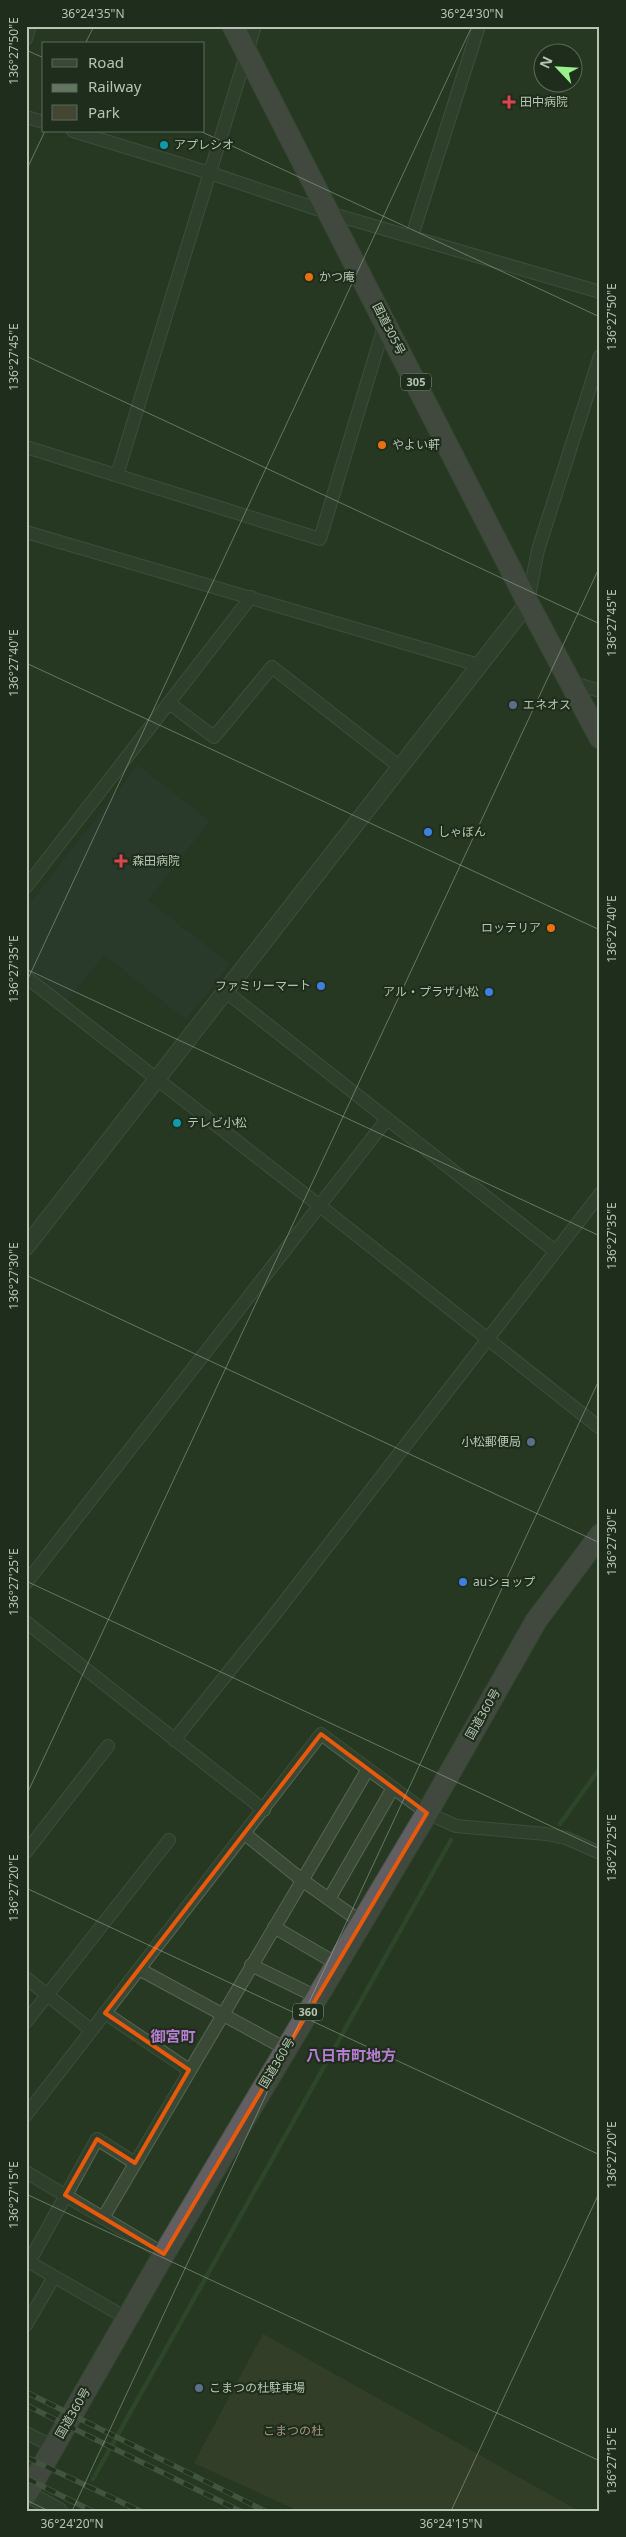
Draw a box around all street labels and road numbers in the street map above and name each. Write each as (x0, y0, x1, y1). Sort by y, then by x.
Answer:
street label: 国道305号 (369, 300, 410, 358)
road number: 305 (401, 374, 431, 391)
street label: 国道360号 (461, 1685, 504, 1743)
road number: 360 (293, 2004, 323, 2020)
street label: 国道360号 (255, 2034, 298, 2091)
street label: 国道360号 (51, 2384, 94, 2442)

